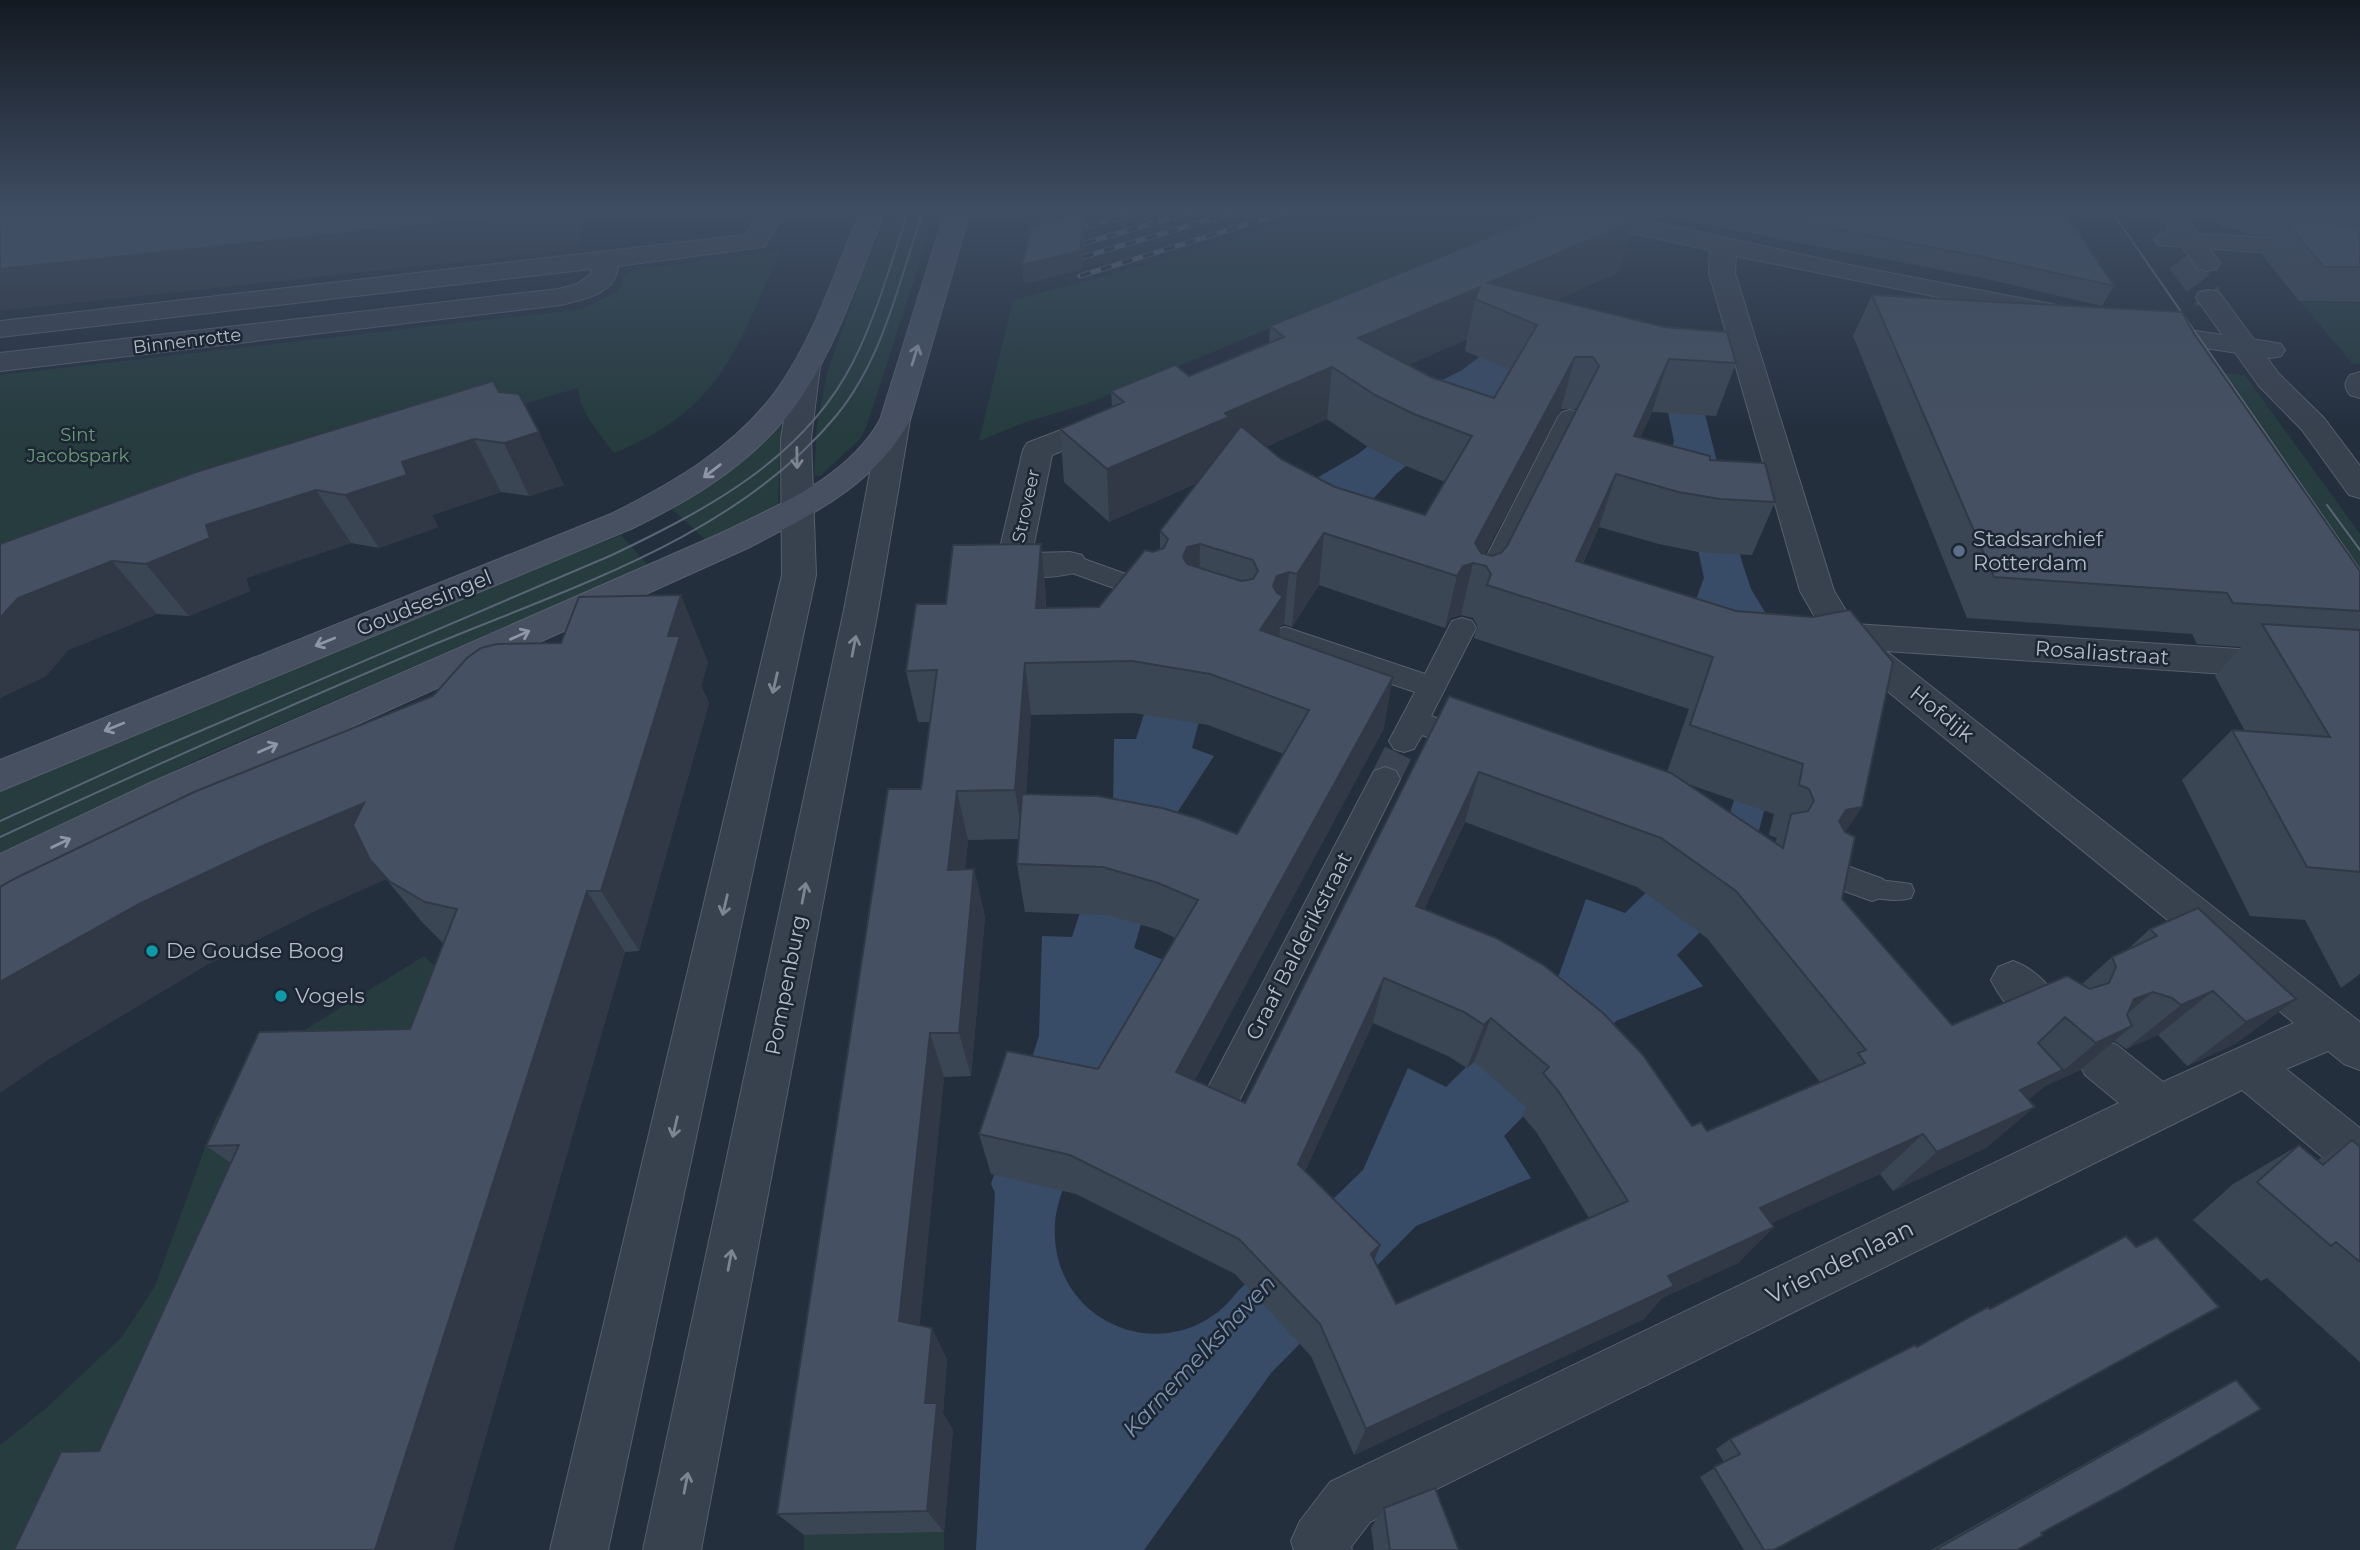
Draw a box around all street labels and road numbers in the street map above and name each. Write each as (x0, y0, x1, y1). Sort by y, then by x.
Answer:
street label: Binnenrotte (132, 323, 243, 359)
street label: Stroveer (1007, 467, 1045, 545)
street label: Goudsesingel (353, 564, 495, 641)
street label: Rosaliastraat (2034, 635, 2170, 670)
street label: Hofdijk (1905, 680, 1980, 747)
street label: Graaf Balderikstraat (1240, 848, 1357, 1044)
street label: Pompenburg (760, 913, 811, 1057)
street label: Vriendenlaan (1761, 1213, 1918, 1310)

